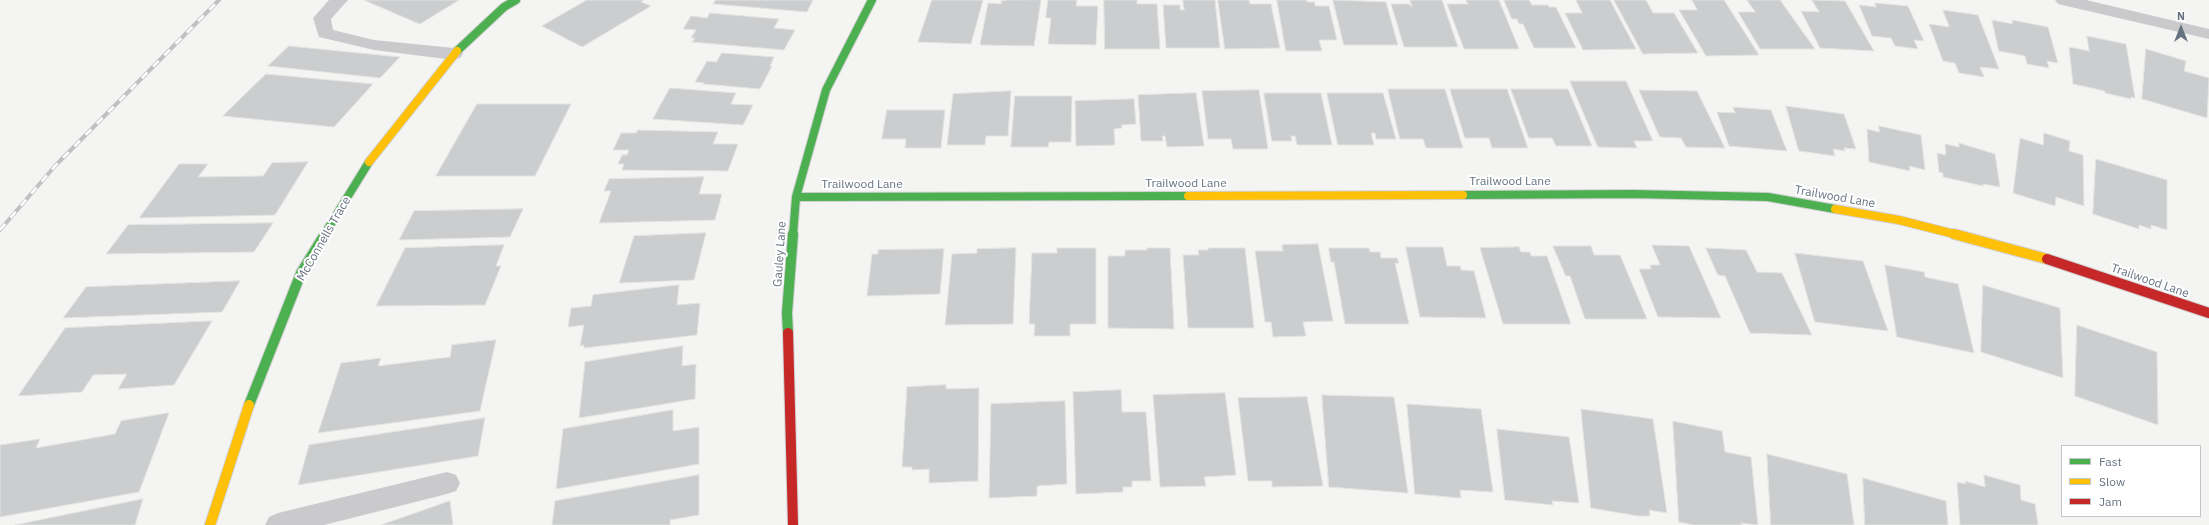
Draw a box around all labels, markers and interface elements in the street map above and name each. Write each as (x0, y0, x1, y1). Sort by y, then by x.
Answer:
north arrow (2161, 8, 2201, 48)
text: N (2177, 9, 2185, 23)
street label: Trailwood Lane (1469, 175, 1551, 189)
street label: Trailwood Lane (1145, 177, 1227, 191)
street label: Trailwood Lane (821, 178, 903, 192)
street label: Trailwood Lane (1794, 183, 1876, 211)
street label: McConnells Trace (294, 194, 354, 284)
street label: Gauley Lane (771, 221, 789, 287)
street label: Trailwood Lane (2109, 261, 2191, 301)
legend (2061, 445, 2201, 517)
text: Fast (2099, 454, 2122, 469)
text: Slow (2099, 474, 2125, 489)
text: Jam (2099, 494, 2122, 509)

